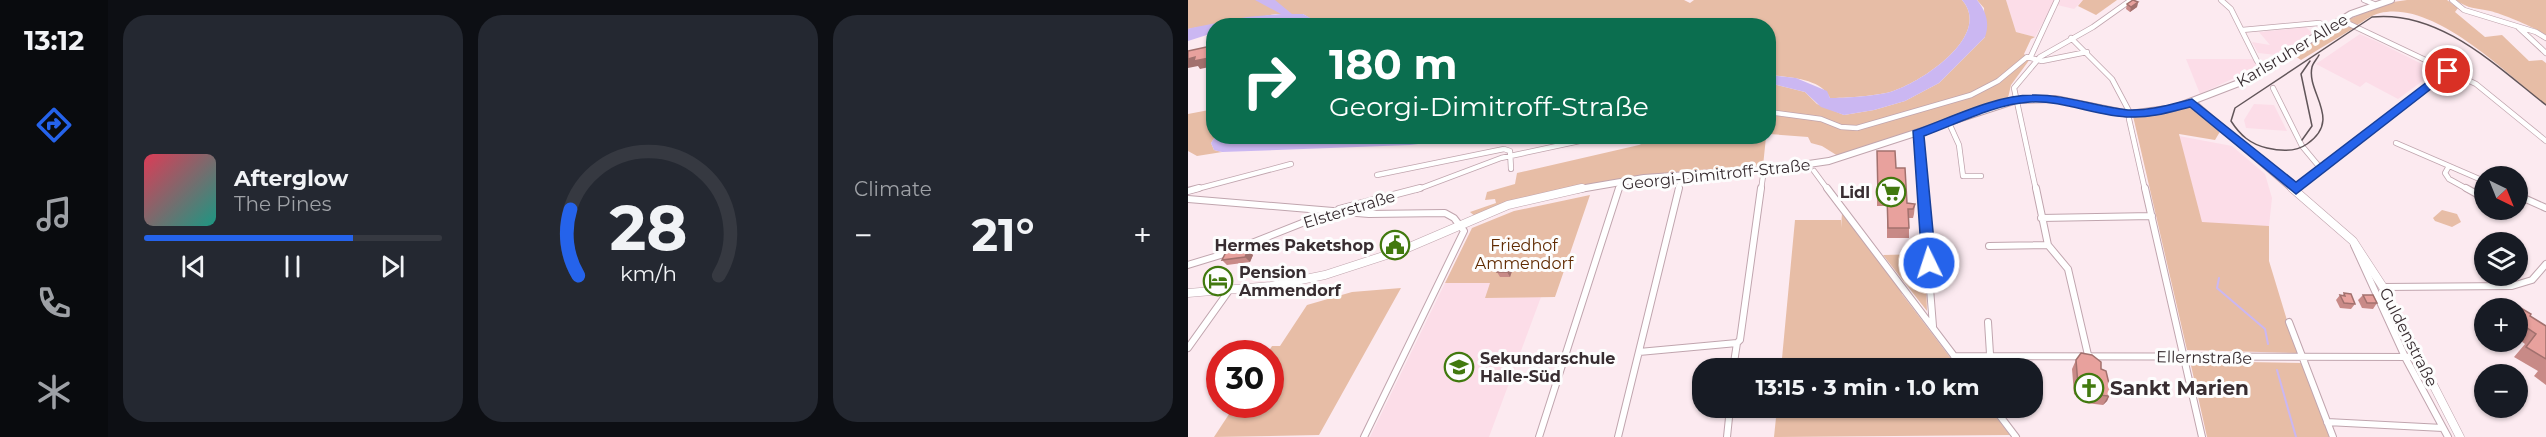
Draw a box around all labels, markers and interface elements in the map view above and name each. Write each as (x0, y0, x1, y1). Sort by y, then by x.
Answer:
street label: Karlsruher Allee (2233, 10, 2351, 91)
text: 13:12 (24, 24, 84, 57)
text: 180 m (1329, 38, 1458, 90)
icon: right (1230, 42, 1308, 120)
pin (2422, 45, 2473, 96)
icon: arrive (2431, 54, 2464, 87)
text: Georgi-Dimitroff-Straße (1329, 90, 1649, 123)
icon: directions (33, 104, 75, 146)
street label: Georgi-Dimitroff-Straße (1621, 155, 1811, 194)
text: Afterglow (234, 165, 348, 192)
north arrow (2474, 166, 2528, 220)
map controls (2474, 166, 2528, 418)
supermarket icon: Lidl (1875, 176, 1907, 208)
text: Climate (854, 177, 932, 201)
place label: Lidl (1840, 183, 1870, 202)
street label: Elsterstraße (1301, 187, 1397, 232)
text: 28 (609, 190, 687, 266)
text: The Pines (234, 192, 331, 216)
icon: music (33, 193, 75, 235)
text: 21° (971, 207, 1035, 262)
text: − (854, 215, 873, 255)
text: + (1133, 215, 1152, 255)
public building icon: Hermes Paketshop (1379, 229, 1411, 261)
position arrow (1897, 231, 1961, 295)
button: layers (2474, 232, 2528, 286)
place label: Hermes Paketshop (1215, 236, 1374, 255)
park label: Friedhof Ammendorf (1475, 236, 1574, 273)
icon: previous (177, 250, 210, 283)
icon: pause (276, 250, 309, 283)
icon: next (376, 250, 409, 283)
text: km/h (619, 260, 677, 286)
place label: Pension Ammendorf (1238, 263, 1342, 300)
hotel icon: Pension Ammendorf (1202, 265, 1234, 297)
icon: phone (33, 282, 75, 324)
street label: Guldenstraße (2375, 285, 2442, 390)
button: + (2474, 298, 2528, 352)
speed limit sign: 30 (1206, 340, 1284, 418)
street label: Ellernstraße (2156, 347, 2252, 368)
place label: Sekundarschule Halle-Süd (1480, 349, 1615, 386)
school or university icon: Sekundarschule Halle-Süd (1443, 351, 1475, 383)
button: − (2474, 364, 2528, 418)
icon: climate (33, 371, 75, 413)
church icon: Sankt Marien (2073, 372, 2105, 404)
text: 13:15 · 3 min · 1.0 km (1755, 374, 1980, 401)
place label: Sankt Marien (2110, 376, 2249, 400)

